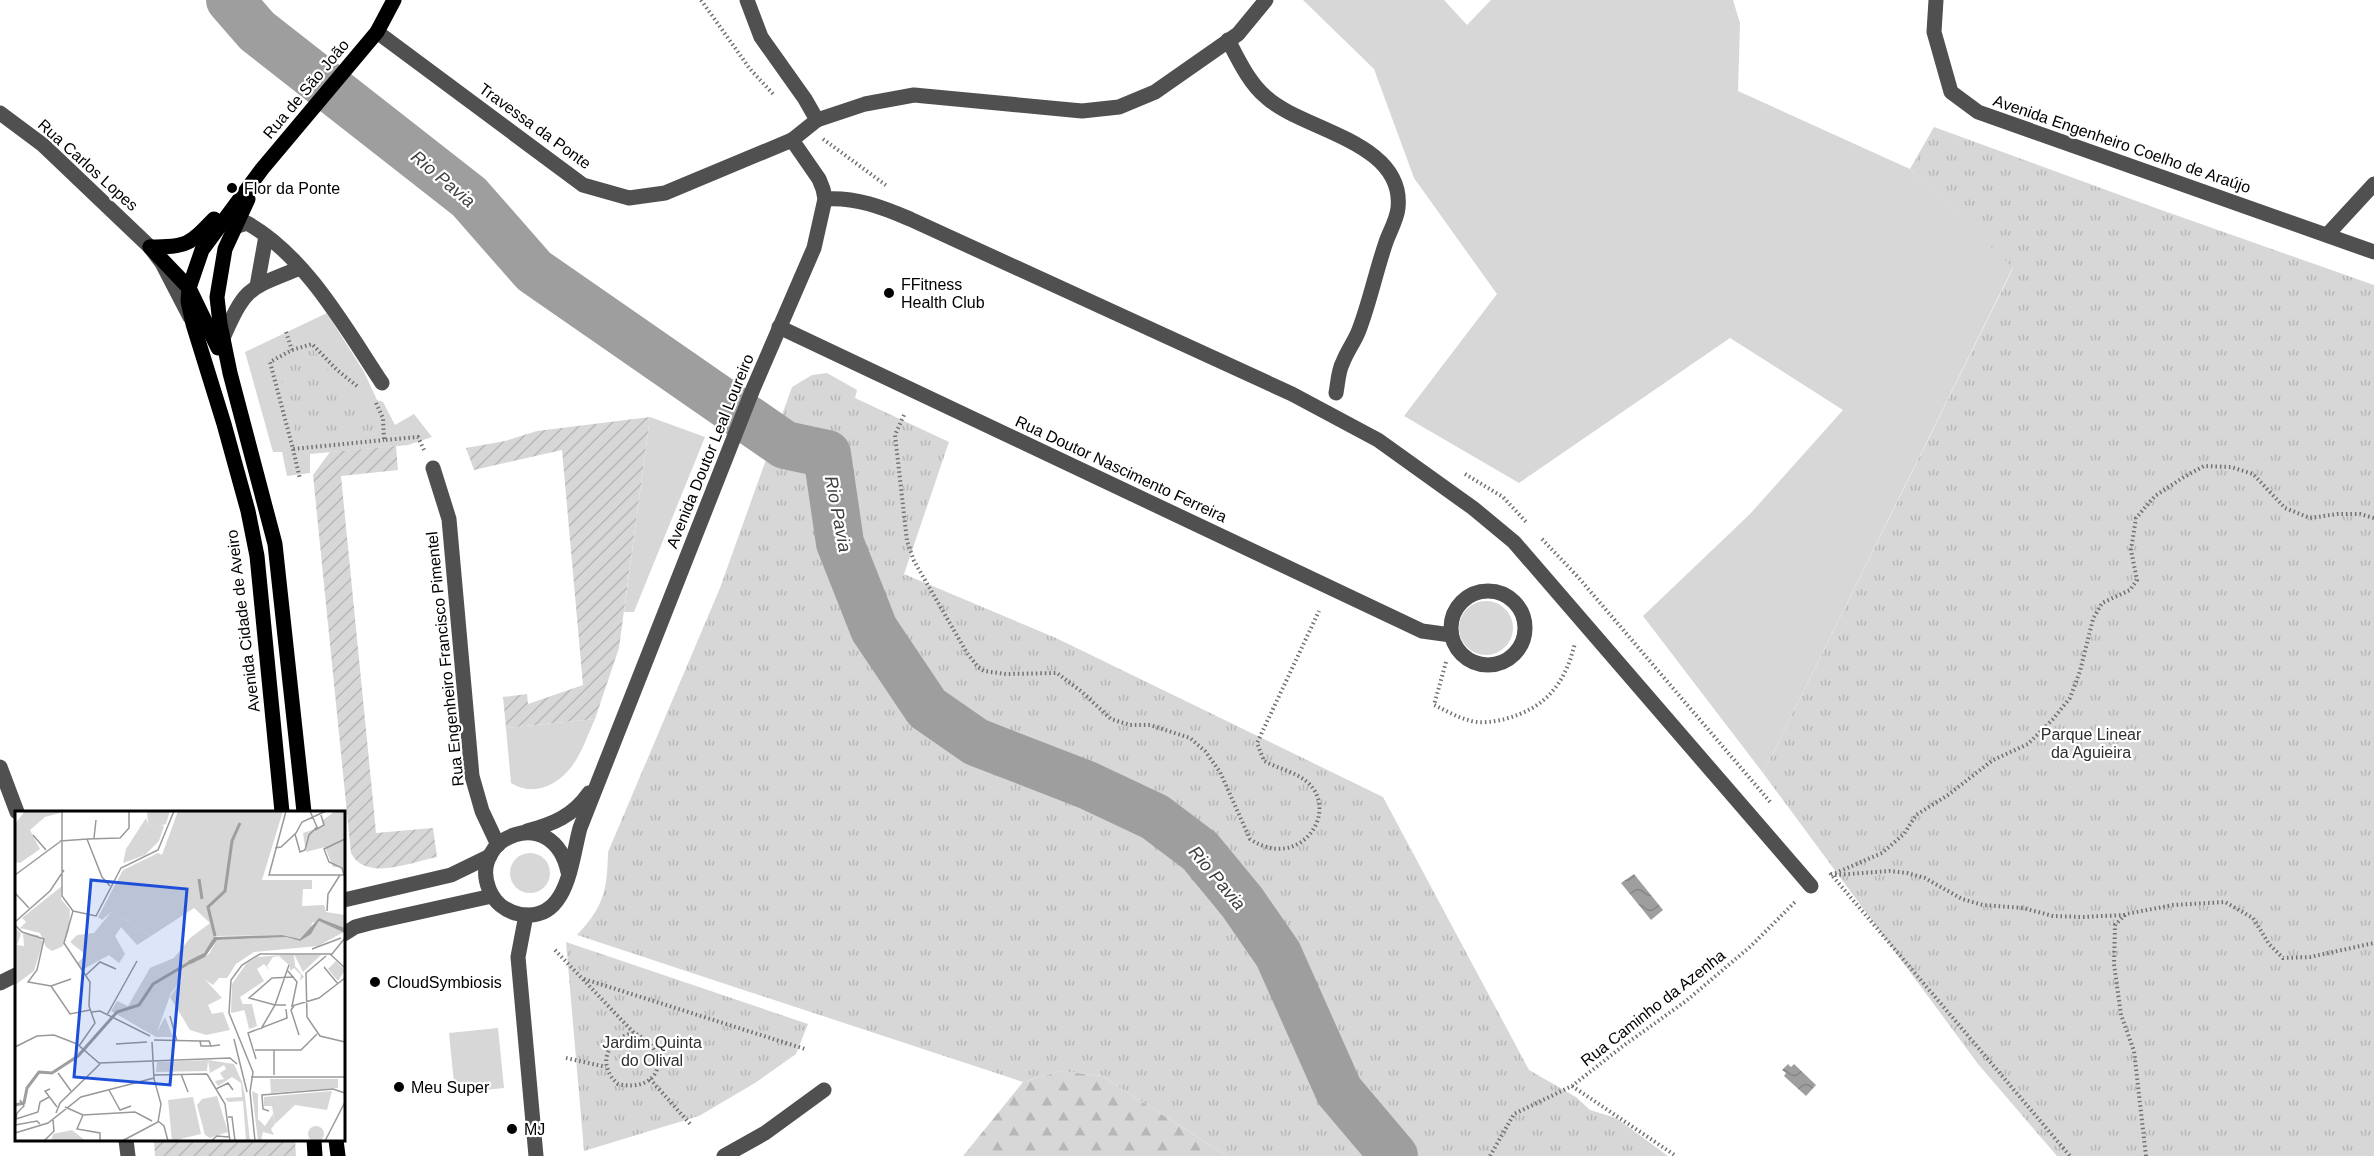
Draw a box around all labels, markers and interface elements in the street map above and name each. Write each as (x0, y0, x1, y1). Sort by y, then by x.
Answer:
street label: Rua de São João (260, 36, 352, 142)
street label: Travessa da Ponte (476, 80, 594, 172)
street label: Avenida Engenheiro Coelho de Araújo (1991, 92, 2253, 196)
street label: Rua Carlos Lopes (35, 116, 141, 214)
water label: Rio Pavia (407, 147, 479, 211)
place label: Flor da Ponte (244, 180, 340, 197)
marker: Flor da Ponte (225, 181, 239, 195)
place label: FFitness Health Club (901, 276, 985, 311)
marker: FFitness Health Club (882, 286, 896, 300)
street label: Avenida Doutor Leal Loureiro (663, 351, 757, 551)
street label: Rua Doutor Nascimento Ferreira (1013, 412, 1229, 526)
water label: Rio Pavia (821, 474, 855, 554)
street label: Avenida Cidade de Aveiro (223, 529, 263, 713)
street label: Rua Engenheiro Francisco Pimentel (423, 531, 467, 787)
park label: Parque Linear da Aguieira (2041, 726, 2142, 761)
inset map (15, 811, 345, 1141)
water label: Rio Pavia (1185, 842, 1249, 914)
street label: Rua Caminho da Azenha (1578, 946, 1728, 1069)
place label: CloudSymbiosis (387, 974, 502, 991)
marker: CloudSymbiosis (368, 975, 382, 989)
park label: Jardim Quinta do Olival (602, 1034, 702, 1069)
place label: Meu Super (411, 1079, 490, 1096)
marker: Meu Super (392, 1080, 406, 1094)
place label: MJ (524, 1121, 545, 1138)
marker: MJ (505, 1122, 519, 1136)

